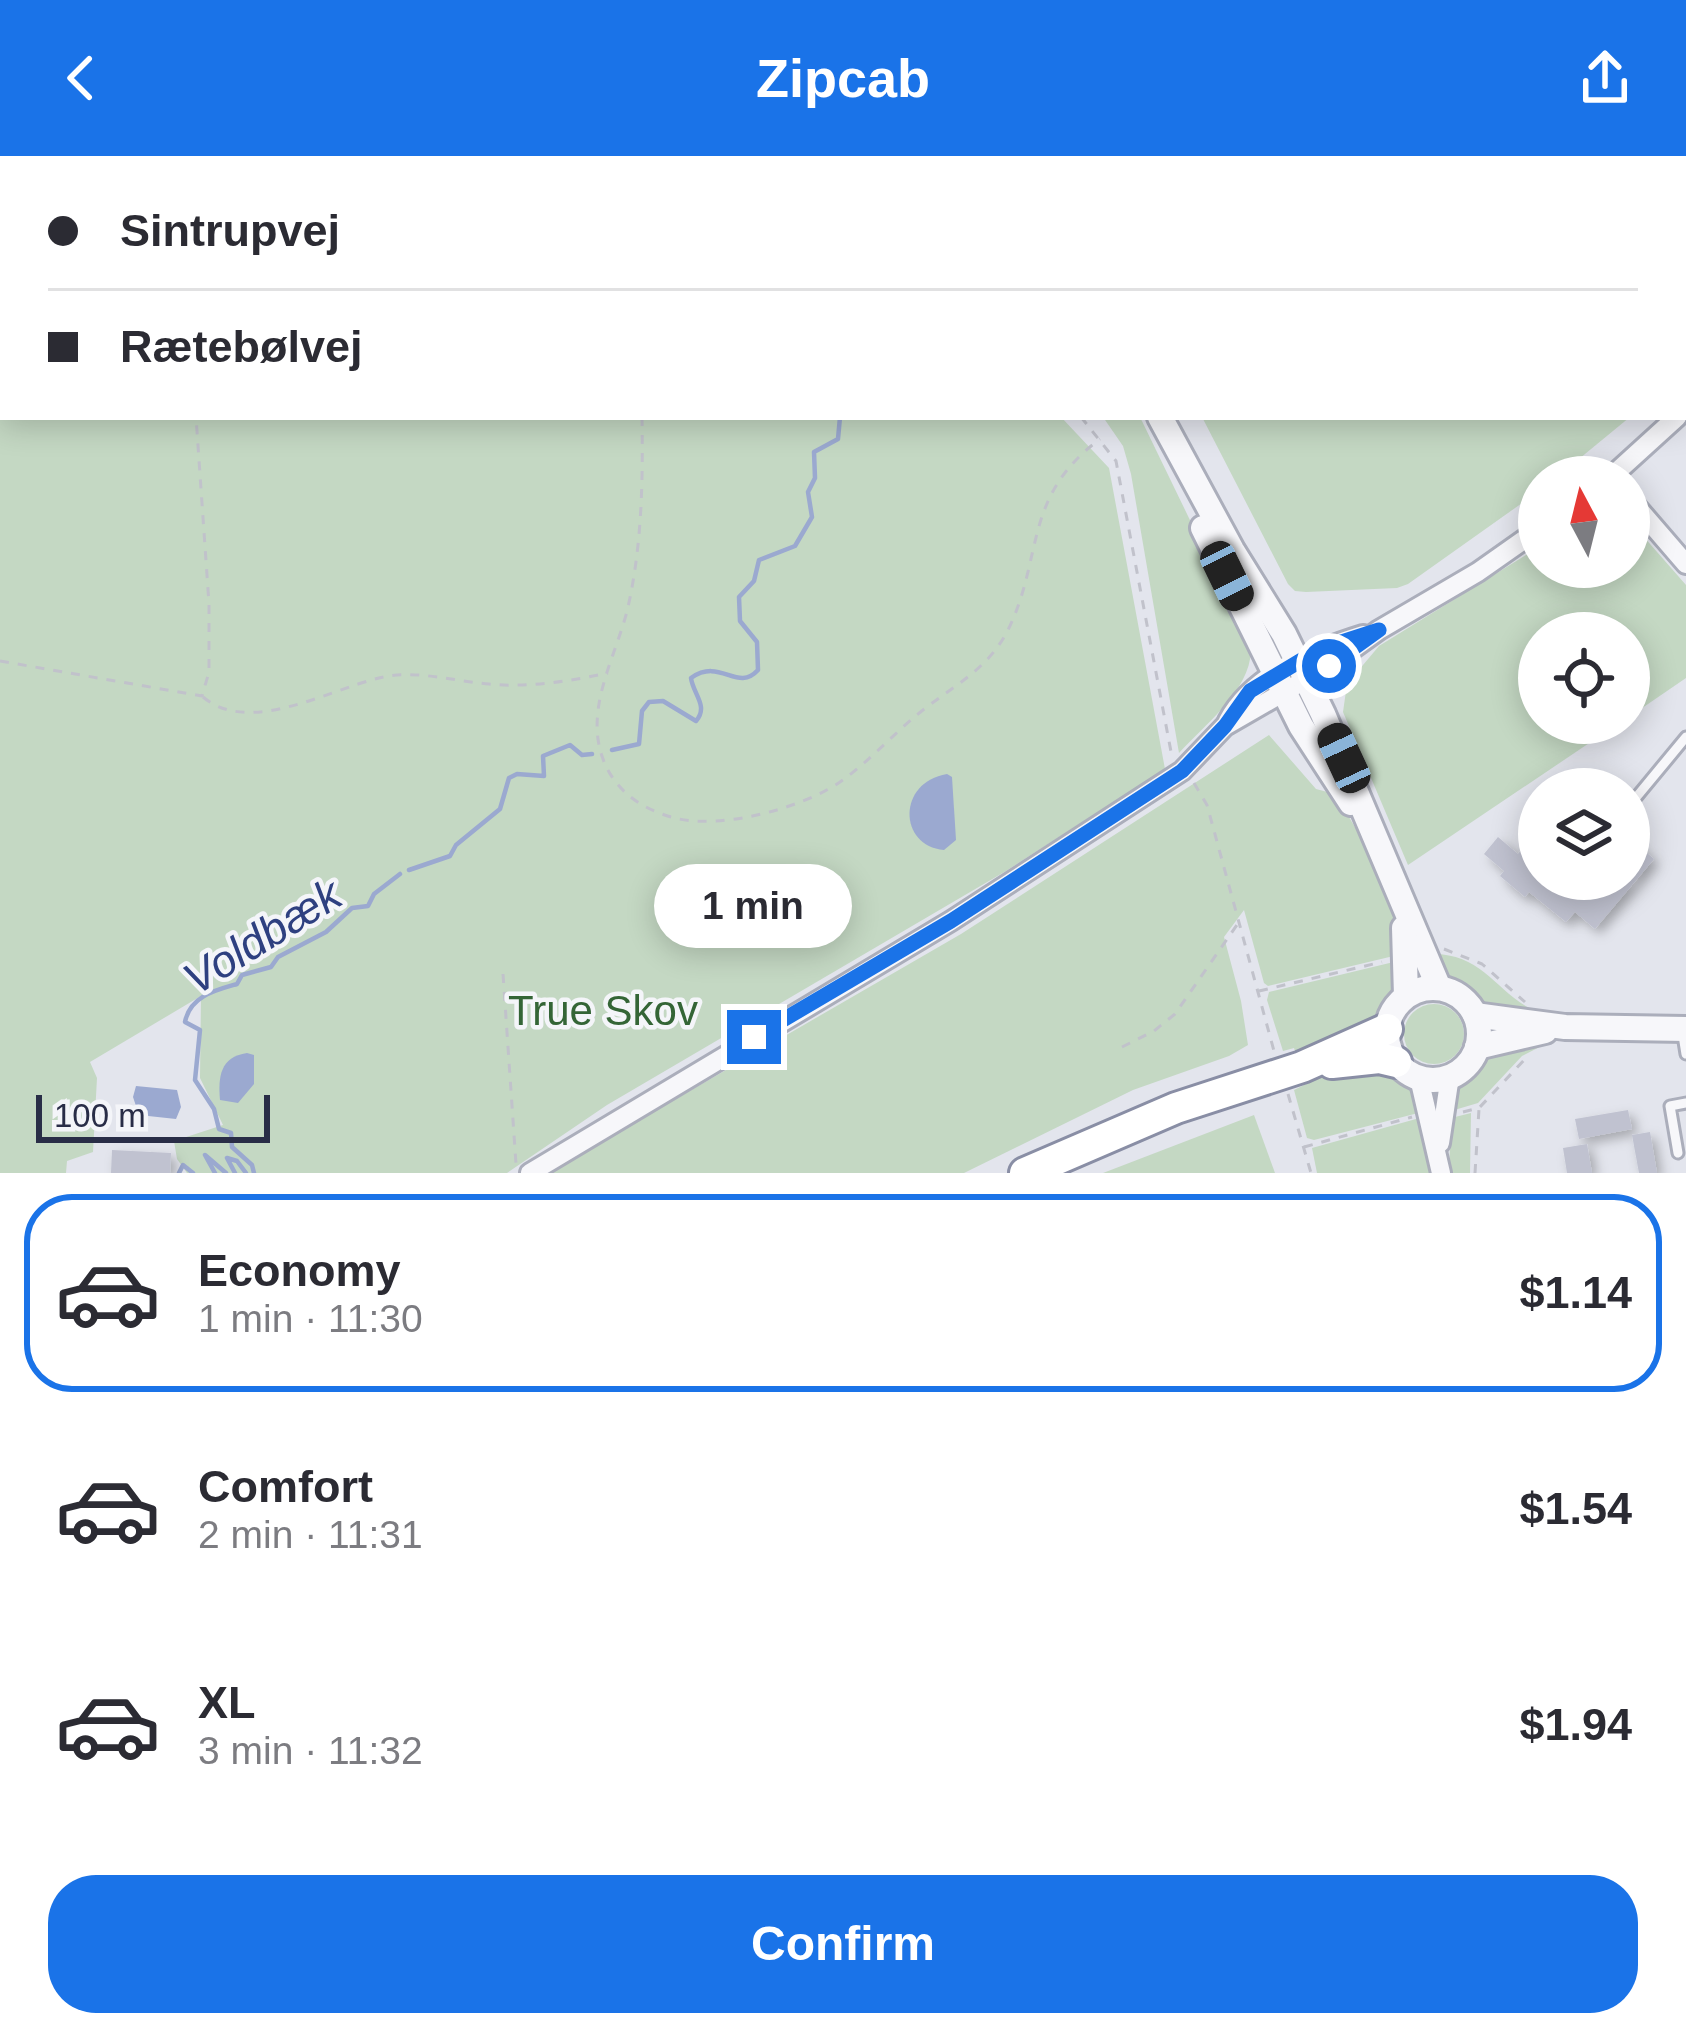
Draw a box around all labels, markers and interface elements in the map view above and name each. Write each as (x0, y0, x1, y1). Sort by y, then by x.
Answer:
icon: back (48, 45, 114, 111)
icon: share (1572, 45, 1638, 111)
text: Zipcab (756, 48, 930, 108)
text: Sintrupvej (120, 205, 340, 256)
text: Rætebølvej (120, 321, 363, 372)
north arrow (1518, 456, 1650, 588)
map controls (1518, 456, 1650, 900)
car (1195, 536, 1259, 616)
button: locate (1518, 612, 1650, 744)
route start (1302, 639, 1356, 693)
car (1312, 718, 1376, 798)
button: layers (1518, 768, 1650, 900)
callout: 1 min (655, 863, 853, 947)
water label: Voldbæk (174, 867, 352, 1005)
text: 1 min (702, 884, 804, 927)
park label: True Skov (508, 987, 698, 1034)
route end (727, 1010, 781, 1064)
scale bar (36, 1089, 270, 1142)
text: 100 m (54, 1097, 146, 1134)
icon: car (54, 1239, 162, 1347)
text: Economy (198, 1245, 401, 1296)
text: $1.14 (1519, 1267, 1632, 1318)
text: 1 min · 11:30 (198, 1297, 423, 1340)
icon: car (54, 1455, 162, 1563)
text: Comfort (198, 1461, 373, 1512)
text: $1.54 (1519, 1483, 1632, 1534)
text: 2 min · 11:31 (198, 1513, 423, 1556)
icon: car (54, 1671, 162, 1779)
text: XL (198, 1677, 256, 1728)
text: $1.94 (1519, 1699, 1632, 1750)
text: 3 min · 11:32 (198, 1729, 423, 1772)
button: Confirm (48, 1875, 1638, 2013)

